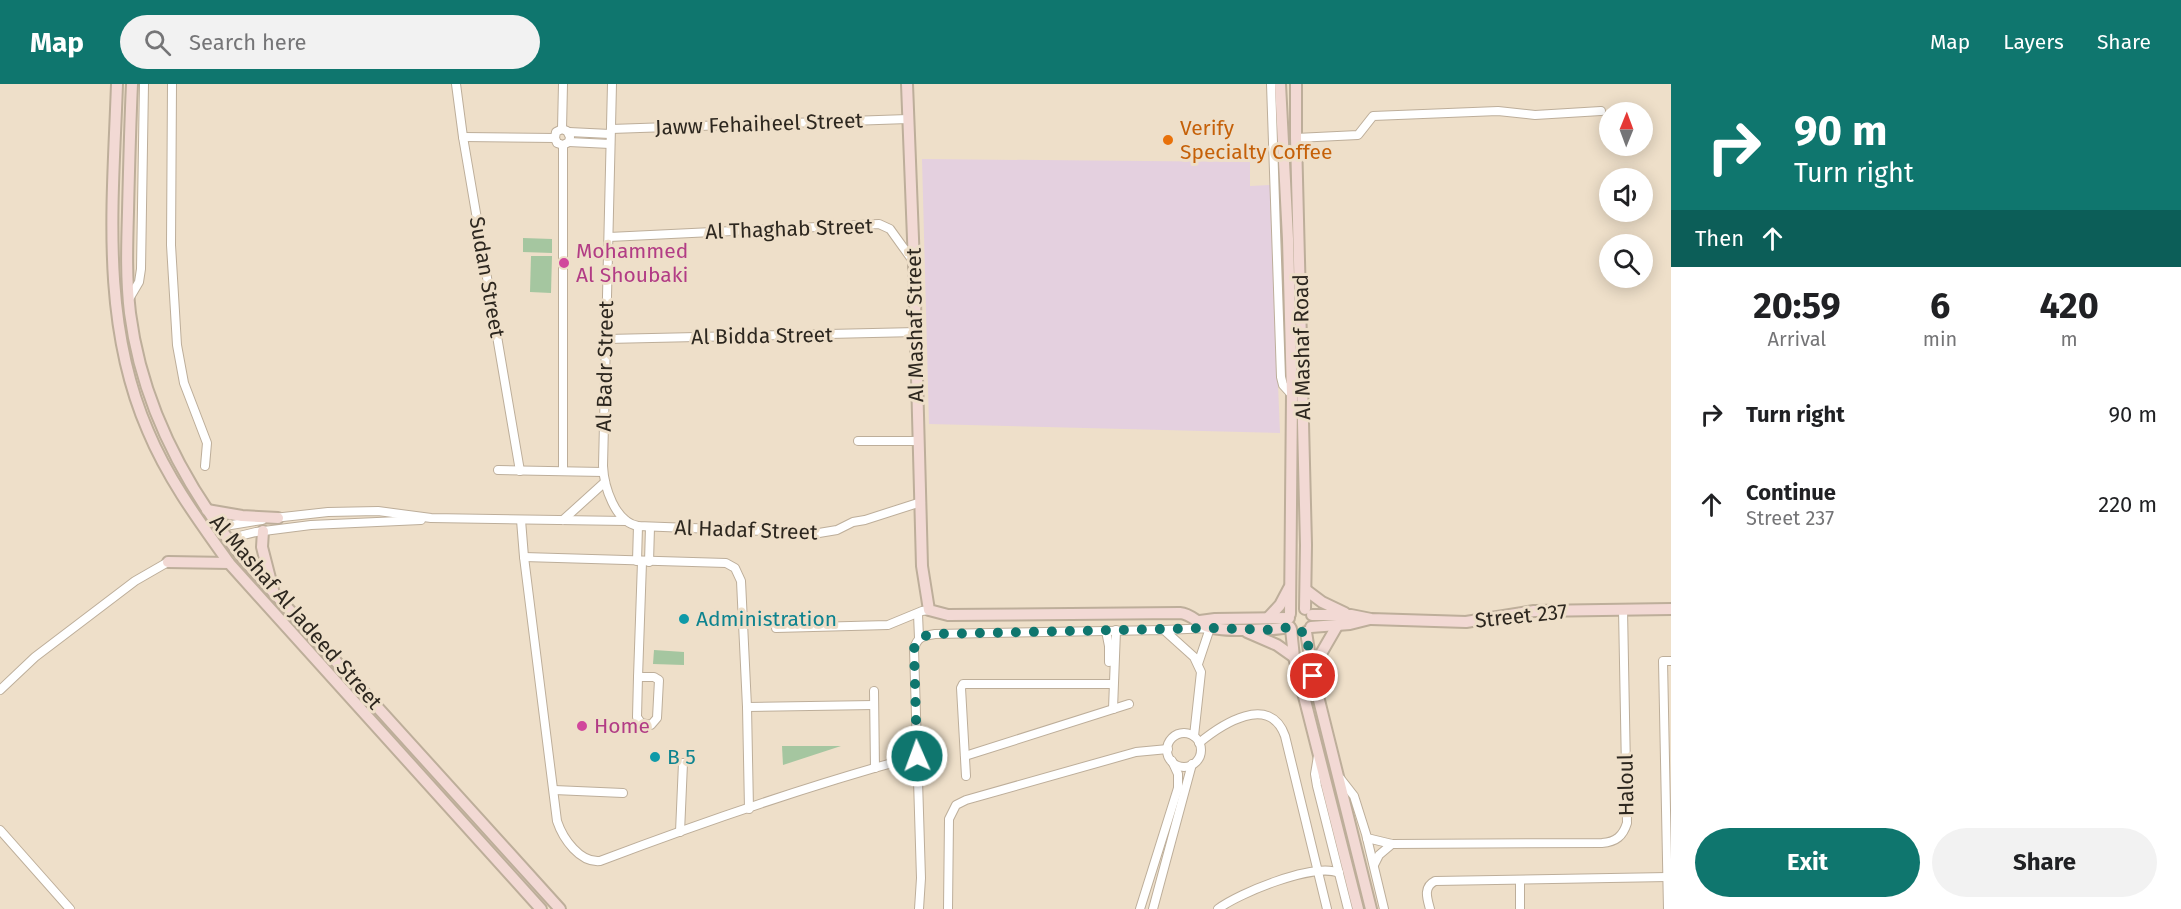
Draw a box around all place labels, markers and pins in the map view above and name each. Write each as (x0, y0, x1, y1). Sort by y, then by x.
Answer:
place label: Verify Specialty Coffee (1180, 115, 1332, 165)
marker: Verify Specialty Coffee (1161, 133, 1175, 147)
place label: Mohammed Al Shoubaki (576, 238, 688, 288)
marker: Mohammed Al Shoubaki (557, 256, 571, 270)
place label: Administration (696, 606, 837, 632)
marker: Administration (677, 612, 691, 626)
pin (1287, 650, 1338, 701)
place label: Home (594, 713, 650, 739)
marker: Home (575, 719, 589, 733)
place label: B 5 (667, 744, 696, 770)
marker: B 5 (648, 750, 662, 764)

